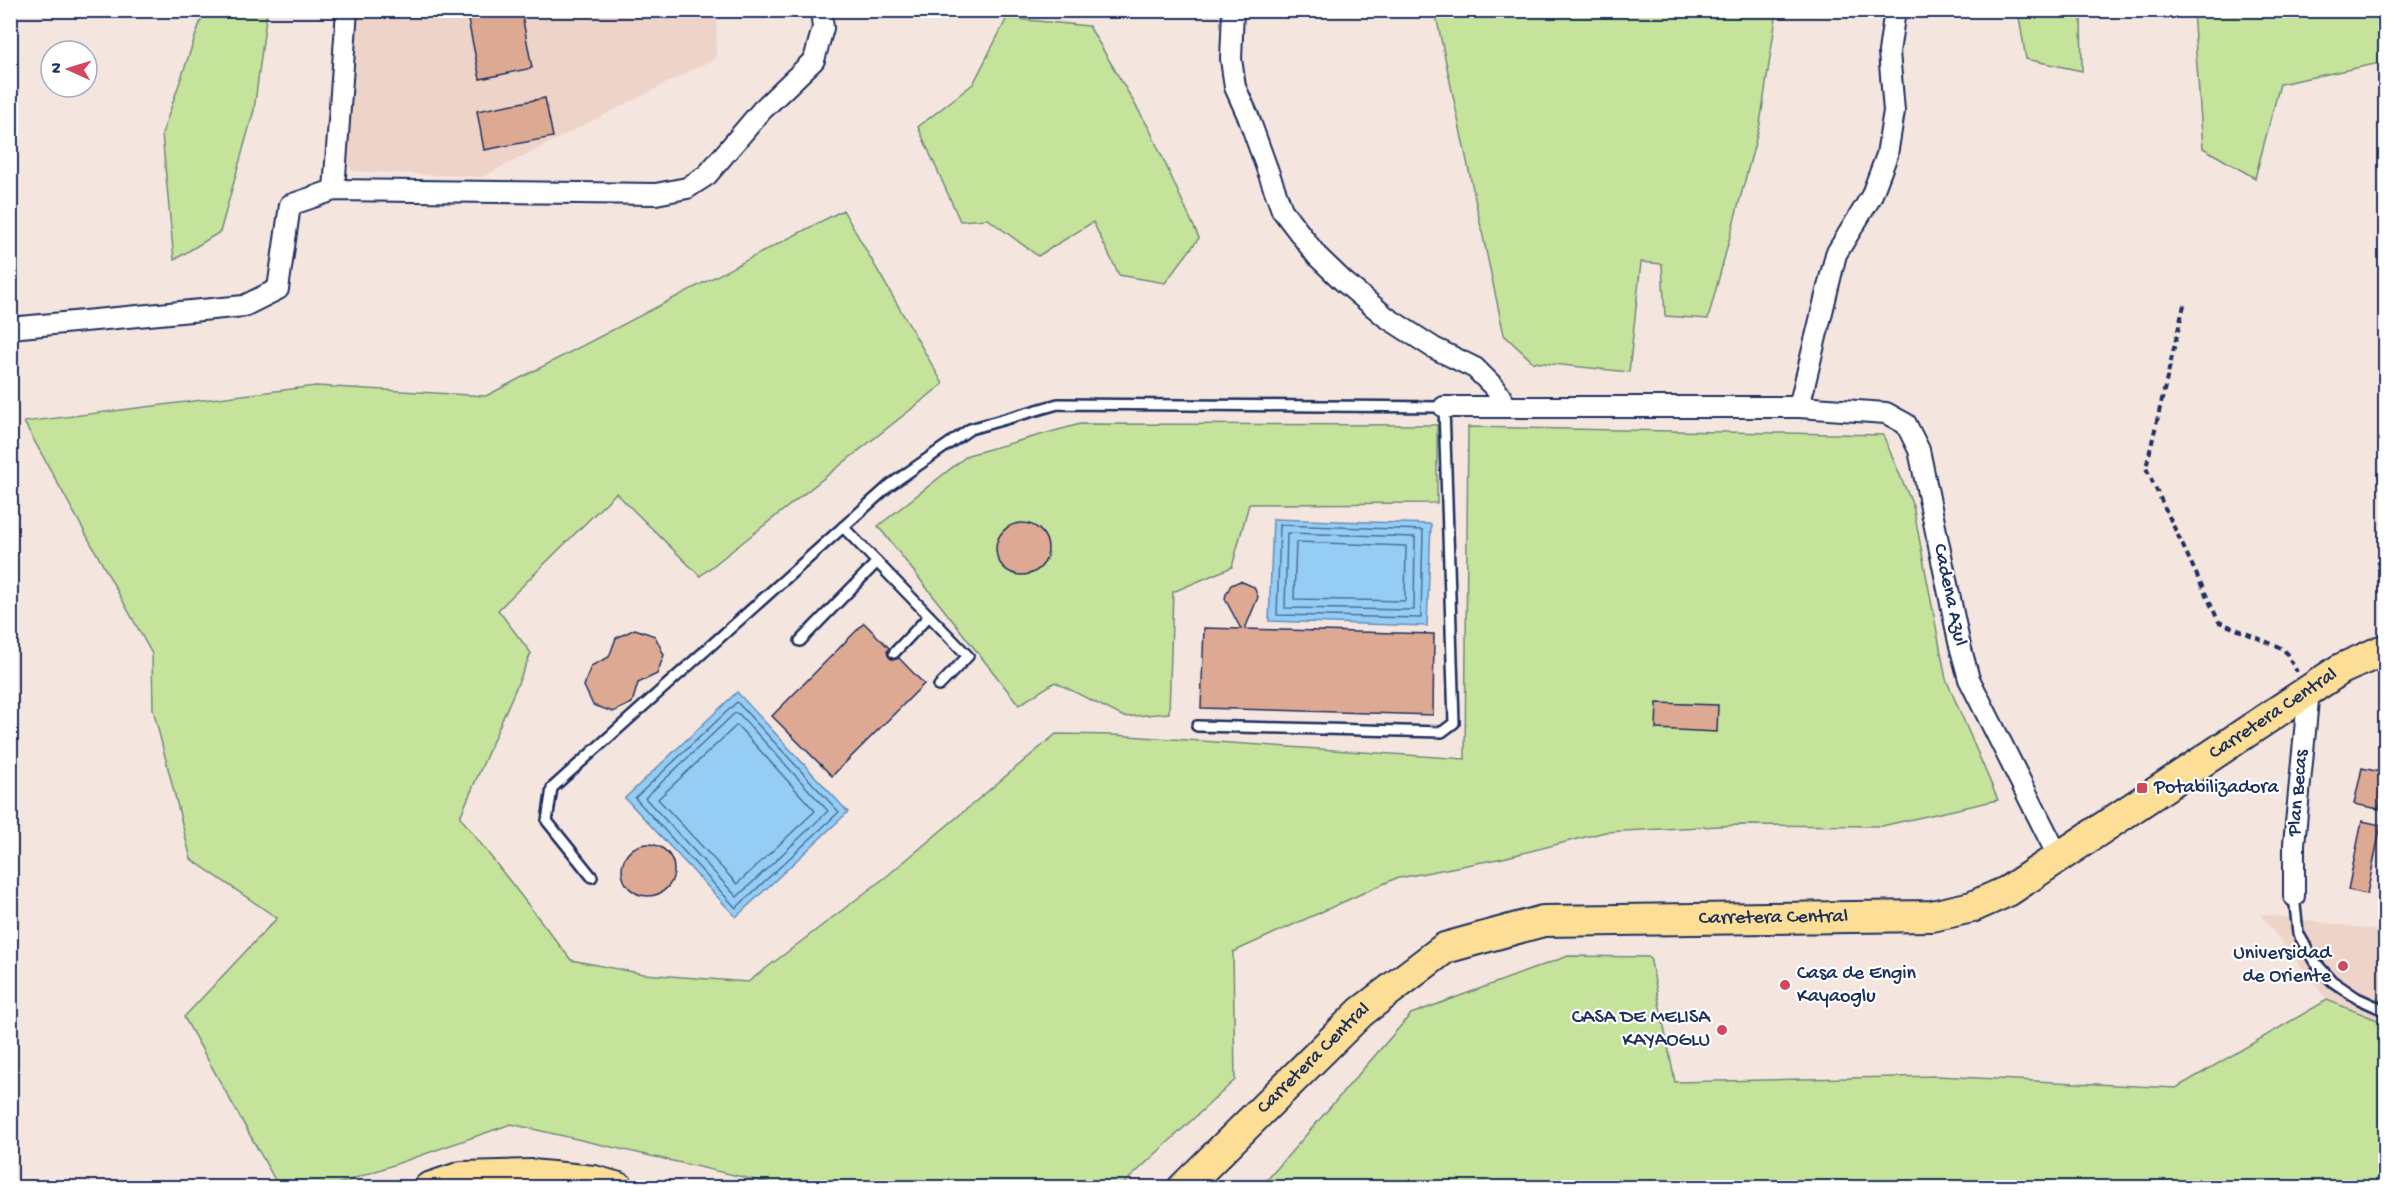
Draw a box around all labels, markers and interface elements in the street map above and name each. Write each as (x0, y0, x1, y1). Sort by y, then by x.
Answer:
north arrow (39, 39, 99, 99)
text: N (48, 62, 67, 74)
street label: Cadena Azul (1927, 542, 1971, 648)
street label: Carretera Central (2205, 663, 2342, 765)
street label: Plan Becas (2284, 748, 2314, 838)
place label: Potabilizadora (2153, 777, 2279, 800)
marker: Potabilizadora (2135, 781, 2149, 795)
street label: Carretera Central (1699, 906, 1848, 930)
place label: Universidad de Oriente (2233, 943, 2333, 989)
marker: Universidad de Oriente (2336, 959, 2350, 973)
place label: Casa de Engin Kayaoglu (1797, 963, 1917, 1009)
marker: Casa de Engin Kayaoglu (1778, 978, 1792, 992)
street label: Carretera Central (1253, 998, 1375, 1119)
place label: CASA DE MELISA KAYAOGLU (1572, 1007, 1711, 1053)
marker: CASA DE MELISA KAYAOGLU (1715, 1023, 1729, 1037)

